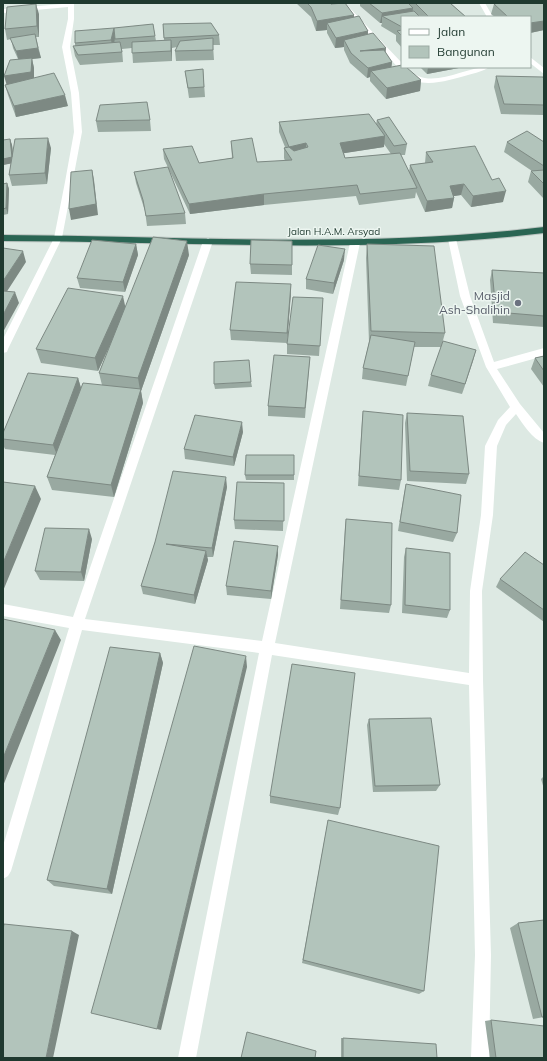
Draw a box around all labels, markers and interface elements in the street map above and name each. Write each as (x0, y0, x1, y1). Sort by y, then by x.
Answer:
legend (401, 16, 531, 68)
text: Jalan (437, 24, 465, 39)
text: Bangunan (437, 44, 495, 59)
street label: Jalan H.A.M. Arsyad (288, 225, 380, 238)
place label: Masjid Ash-Shalihin (439, 288, 510, 317)
marker: Masjid Ash-Shalihin (513, 298, 523, 308)

